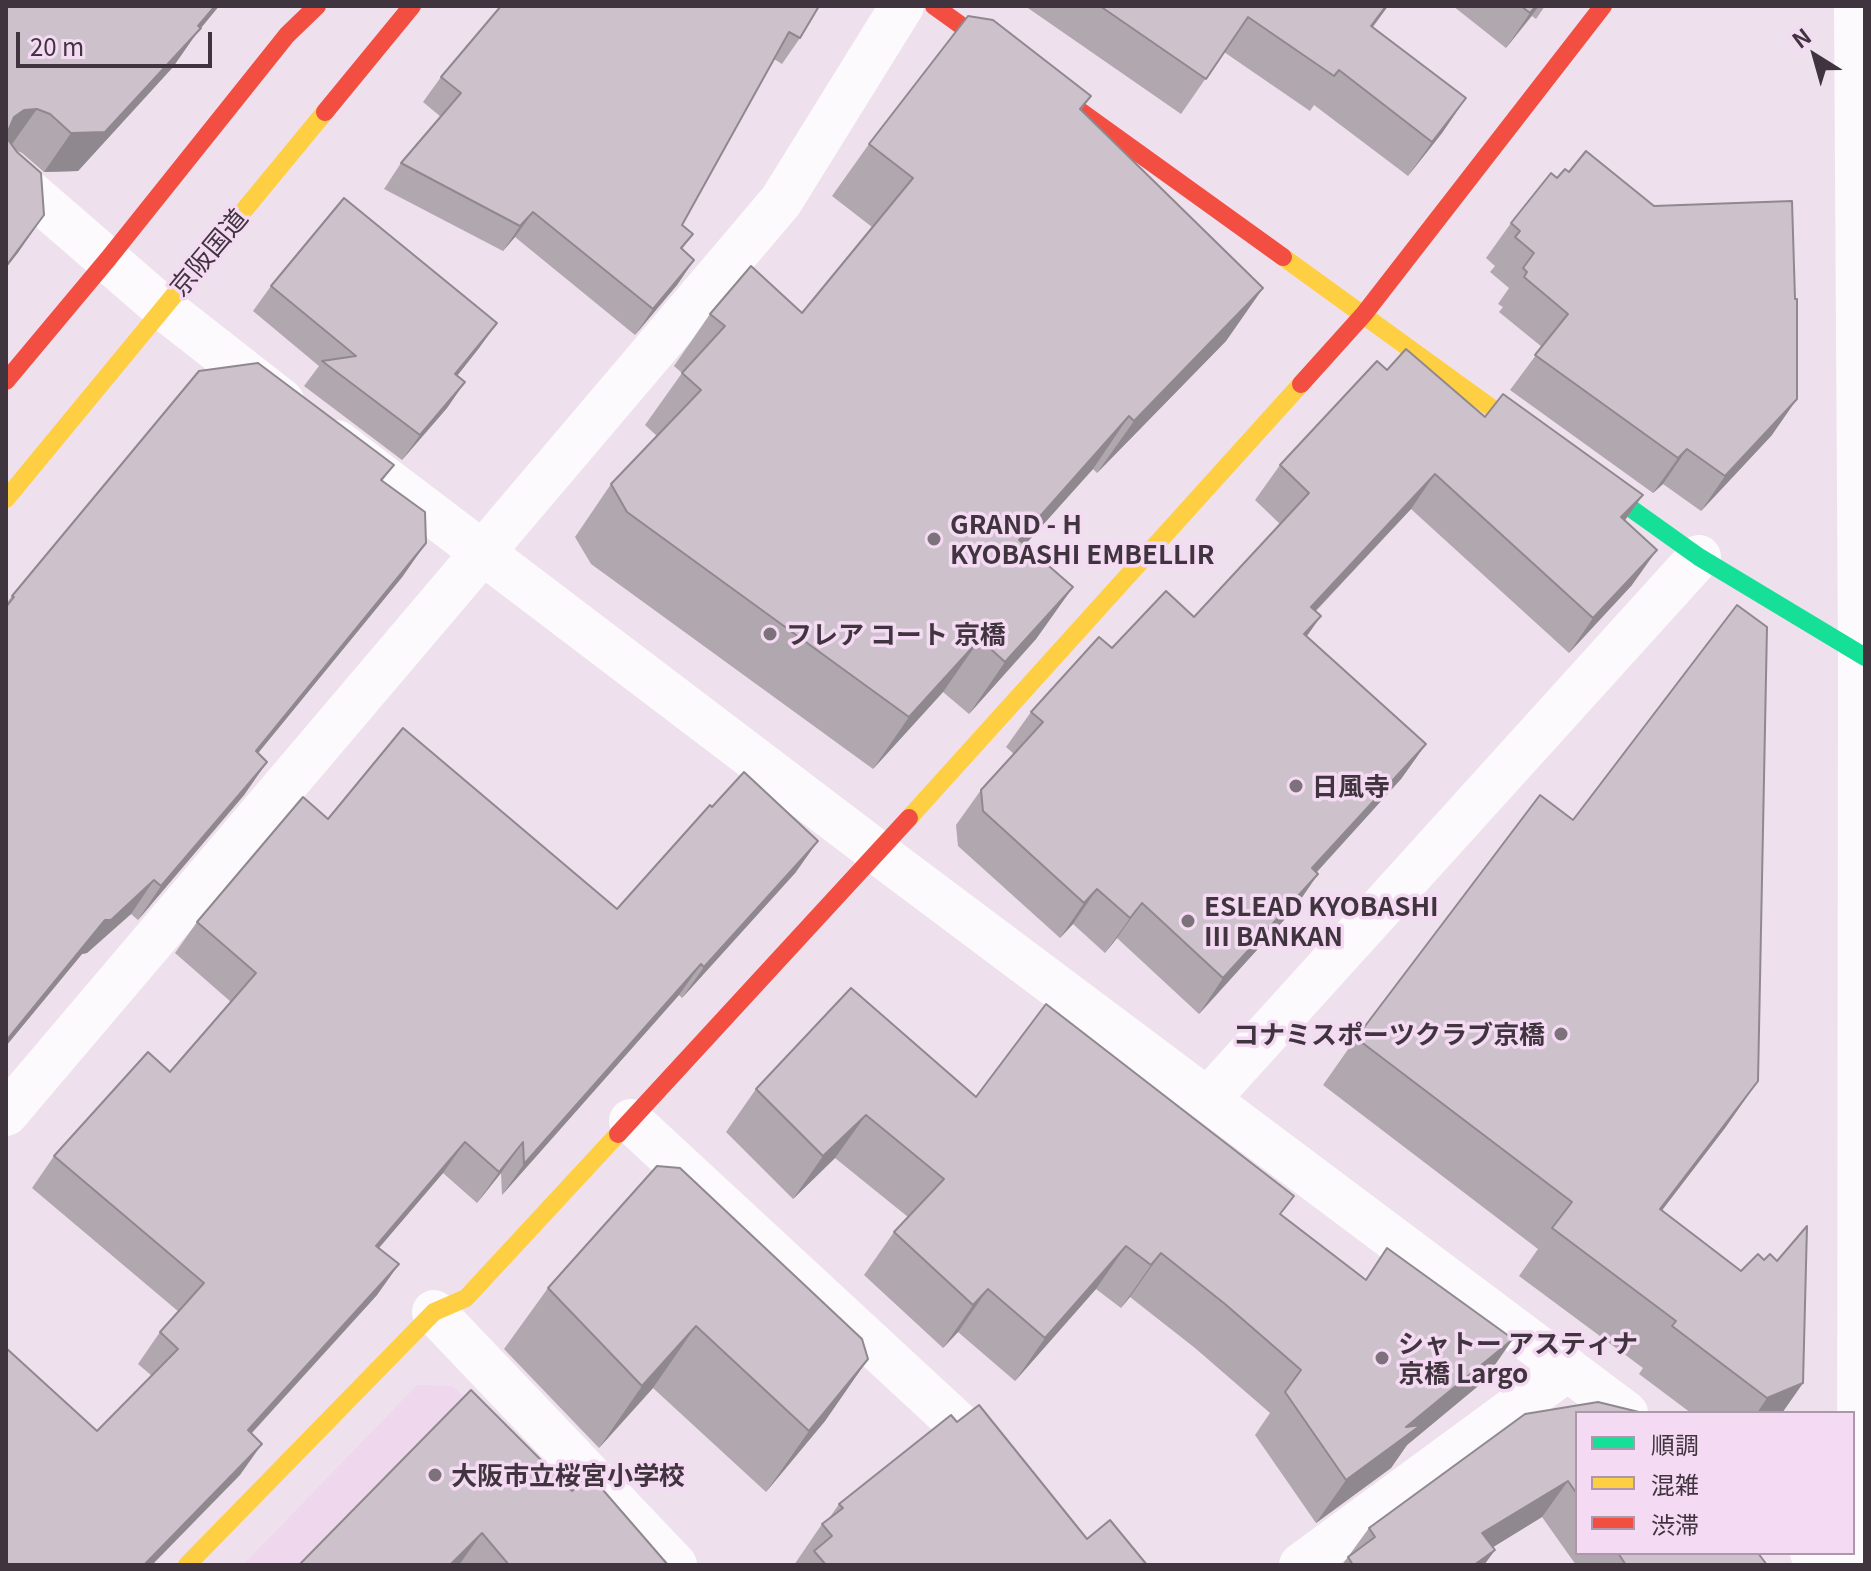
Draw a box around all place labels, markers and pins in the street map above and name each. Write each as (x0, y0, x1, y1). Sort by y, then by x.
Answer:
place label: GRAND - H KYOBASHI EMBELLIR (950, 508, 1214, 570)
marker: GRAND - H KYOBASHI EMBELLIR (925, 530, 943, 548)
place label: フレア コート 京橋 (786, 618, 1006, 650)
marker: フレア コート 京橋 (761, 625, 779, 643)
place label: 日風寺 (1312, 770, 1390, 802)
marker: 日風寺 (1287, 777, 1305, 795)
place label: ESLEAD KYOBASHI III BANKAN (1204, 890, 1439, 952)
marker: ESLEAD KYOBASHI III BANKAN (1179, 912, 1197, 930)
place label: コナミスポーツクラブ京橋 (1233, 1018, 1545, 1050)
marker: コナミスポーツクラブ京橋 (1552, 1025, 1570, 1043)
place label: シャトー アスティナ 京橋 Largo (1398, 1327, 1638, 1388)
marker: シャトー アスティナ 京橋 Largo (1373, 1349, 1391, 1367)
place label: 大阪市立桜宮小学校 (451, 1459, 685, 1491)
marker: 大阪市立桜宮小学校 (426, 1466, 444, 1484)

